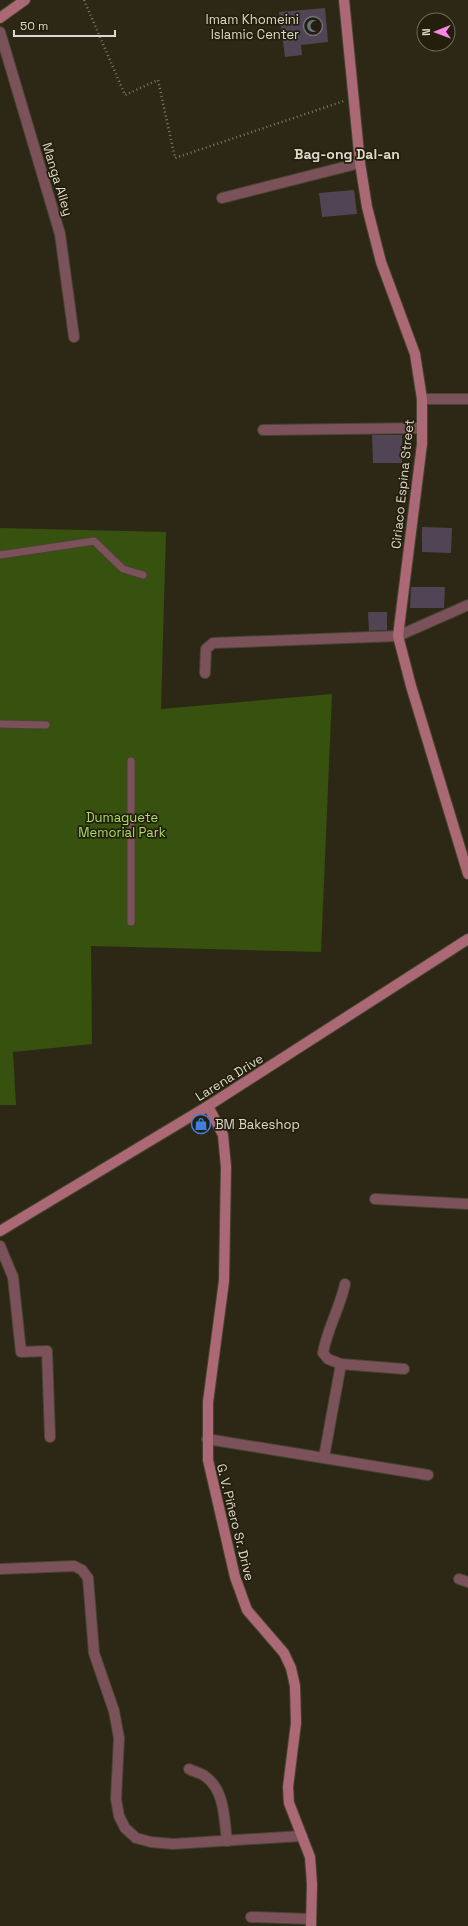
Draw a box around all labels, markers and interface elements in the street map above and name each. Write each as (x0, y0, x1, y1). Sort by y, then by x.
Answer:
place label: Imam Khomeini Islamic Center (206, 11, 299, 43)
scale bar (14, 12, 115, 38)
north arrow (416, 12, 456, 52)
mosque icon: Imam Khomeini Islamic Center (302, 15, 324, 37)
text: 50 m (20, 18, 48, 34)
text: N (419, 28, 433, 36)
street label: Manga Alley (38, 140, 77, 218)
district label: Bag-ong Dal-an (294, 145, 400, 163)
street label: Ciriaco Espina Street (387, 418, 418, 550)
park label: Dumaguete Memorial Park (78, 809, 166, 841)
street label: Larena Drive (192, 1050, 266, 1105)
shop icon: BM Bakeshop (190, 1113, 212, 1135)
place label: BM Bakeshop (215, 1116, 300, 1133)
street label: G. V. Piñero Sr. Drive (213, 1462, 258, 1582)

